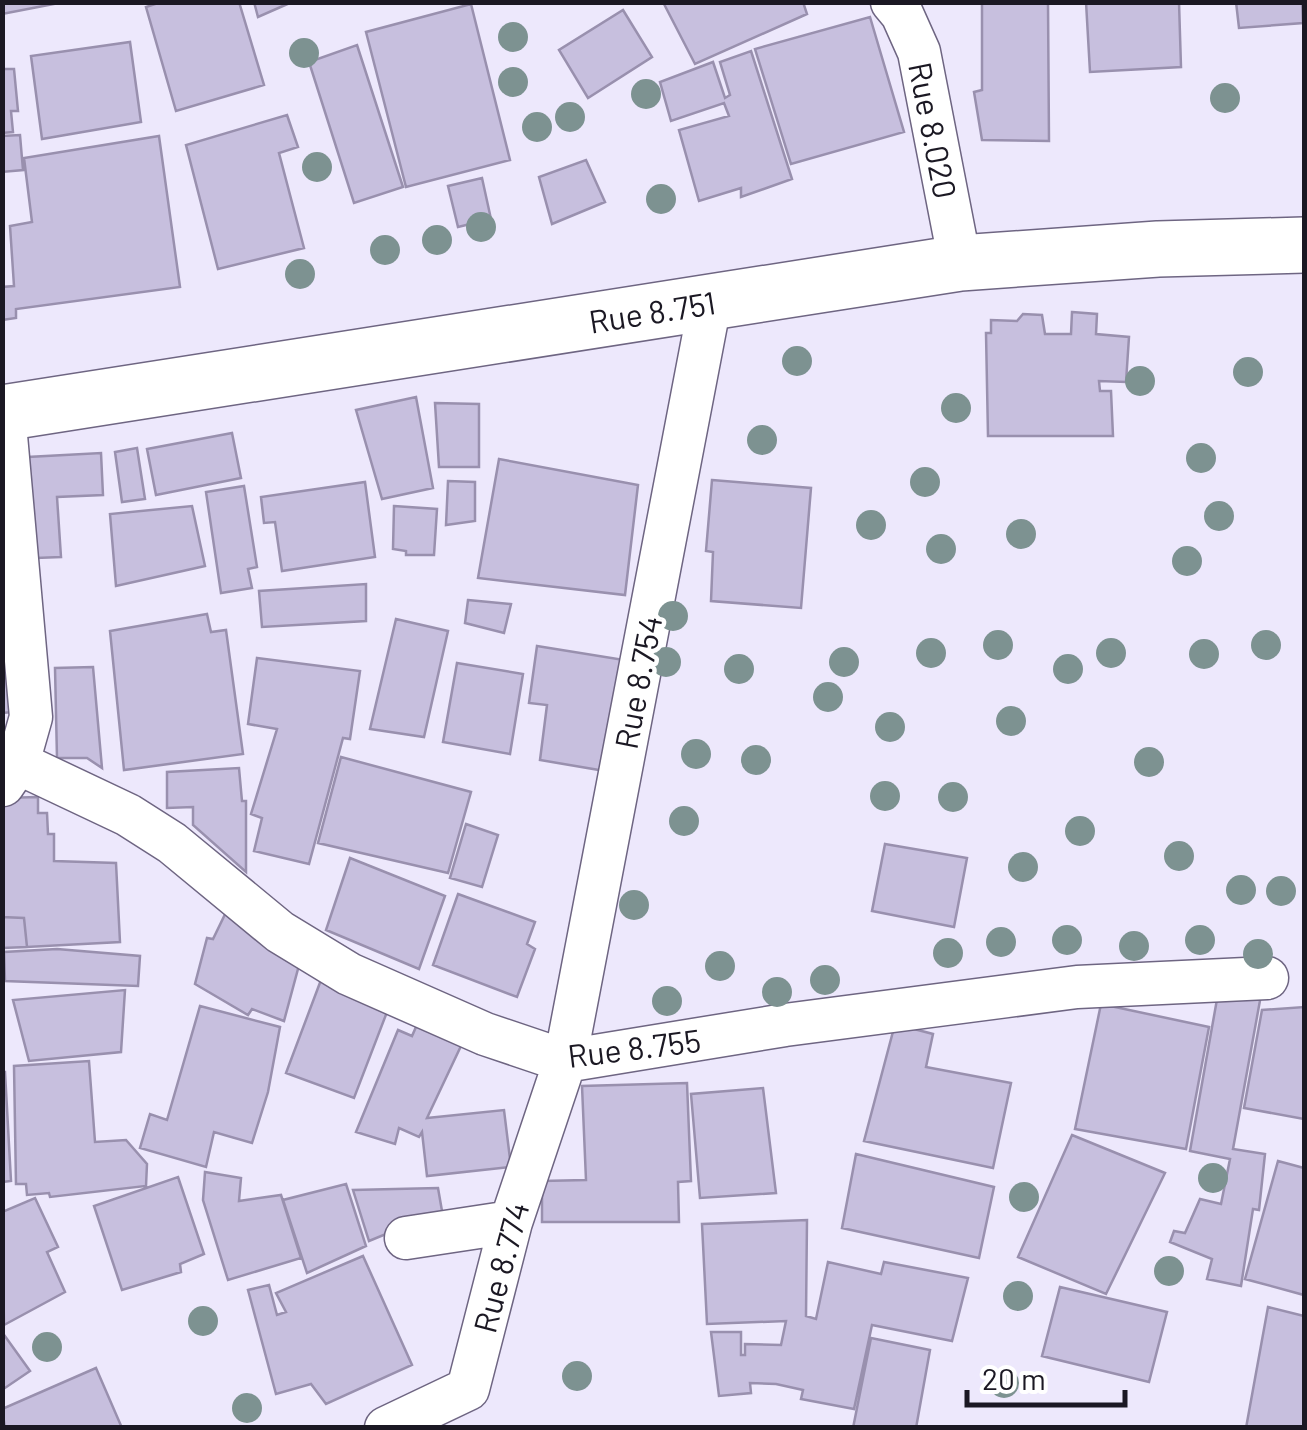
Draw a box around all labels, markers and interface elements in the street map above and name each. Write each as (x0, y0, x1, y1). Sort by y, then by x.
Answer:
street label: Rue 8.020 (902, 59, 966, 201)
street label: Rue 8.751 (586, 282, 718, 340)
street label: Rue 8.754 (605, 612, 669, 752)
street label: Rue 8.755 (565, 1020, 703, 1074)
street label: Rue 8.774 (464, 1198, 536, 1336)
scale bar (967, 1345, 1124, 1407)
text: 20 m (982, 1360, 1046, 1396)

